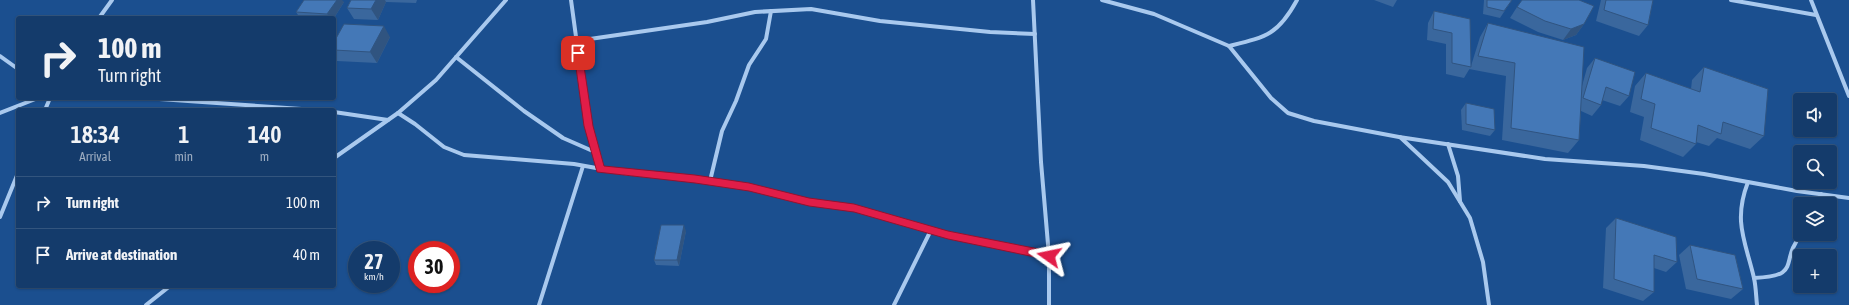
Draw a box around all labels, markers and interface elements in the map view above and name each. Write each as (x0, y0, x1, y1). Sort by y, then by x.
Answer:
icon: right (32, 32, 84, 84)
text: 100 m (98, 32, 161, 64)
pin (561, 36, 595, 70)
icon: arrive (567, 42, 589, 64)
text: Turn right (98, 65, 161, 86)
map controls (1793, 93, 1837, 293)
button: sound (1793, 93, 1837, 137)
text: 18:34 (71, 121, 120, 148)
text: 1 (178, 121, 189, 148)
text: 140 (248, 121, 281, 148)
button: search (1793, 145, 1837, 189)
text: Arrival (79, 149, 111, 164)
text: min (174, 149, 193, 164)
text: m (260, 149, 269, 164)
icon: right (32, 192, 54, 214)
text: Turn right (66, 194, 119, 211)
text: 100 m (286, 194, 320, 211)
button: layers (1793, 197, 1837, 241)
position arrow (1028, 235, 1070, 277)
speed limit sign: 30 (408, 241, 460, 293)
icon: arrive (32, 244, 54, 266)
text: Arrive at destination (66, 246, 177, 263)
text: 40 m (293, 246, 320, 263)
button: + (1793, 249, 1837, 293)
text: 27 (365, 250, 383, 273)
text: km/h (364, 271, 384, 282)

